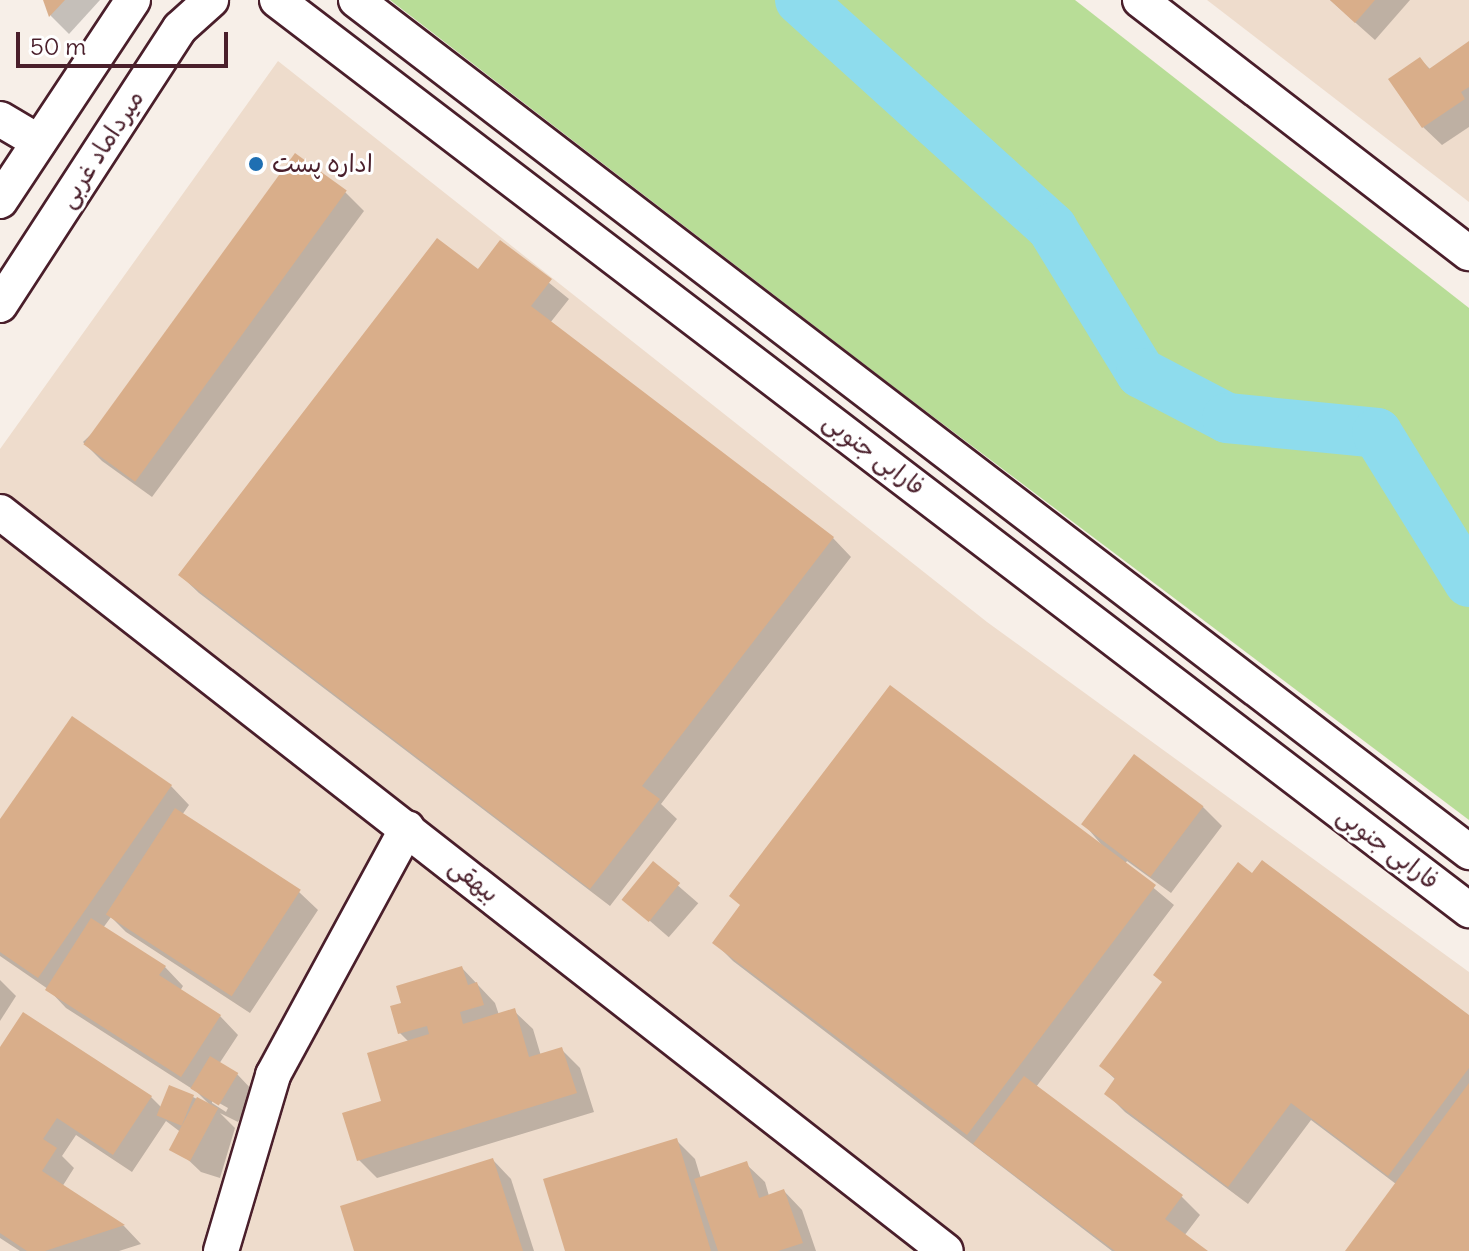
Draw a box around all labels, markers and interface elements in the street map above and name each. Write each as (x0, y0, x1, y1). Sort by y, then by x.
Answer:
scale bar (20, 16, 232, 66)
text: 50 m (30, 31, 86, 61)
street label: میرداماد غربی (52, 85, 150, 213)
place label: اداره پست (272, 150, 373, 178)
marker: اداره پست (247, 155, 265, 173)
street label: فارابی جنوبی (818, 407, 930, 501)
street label: فارابی جنوبی (1332, 801, 1444, 895)
street label: بیهقی (443, 852, 505, 908)

